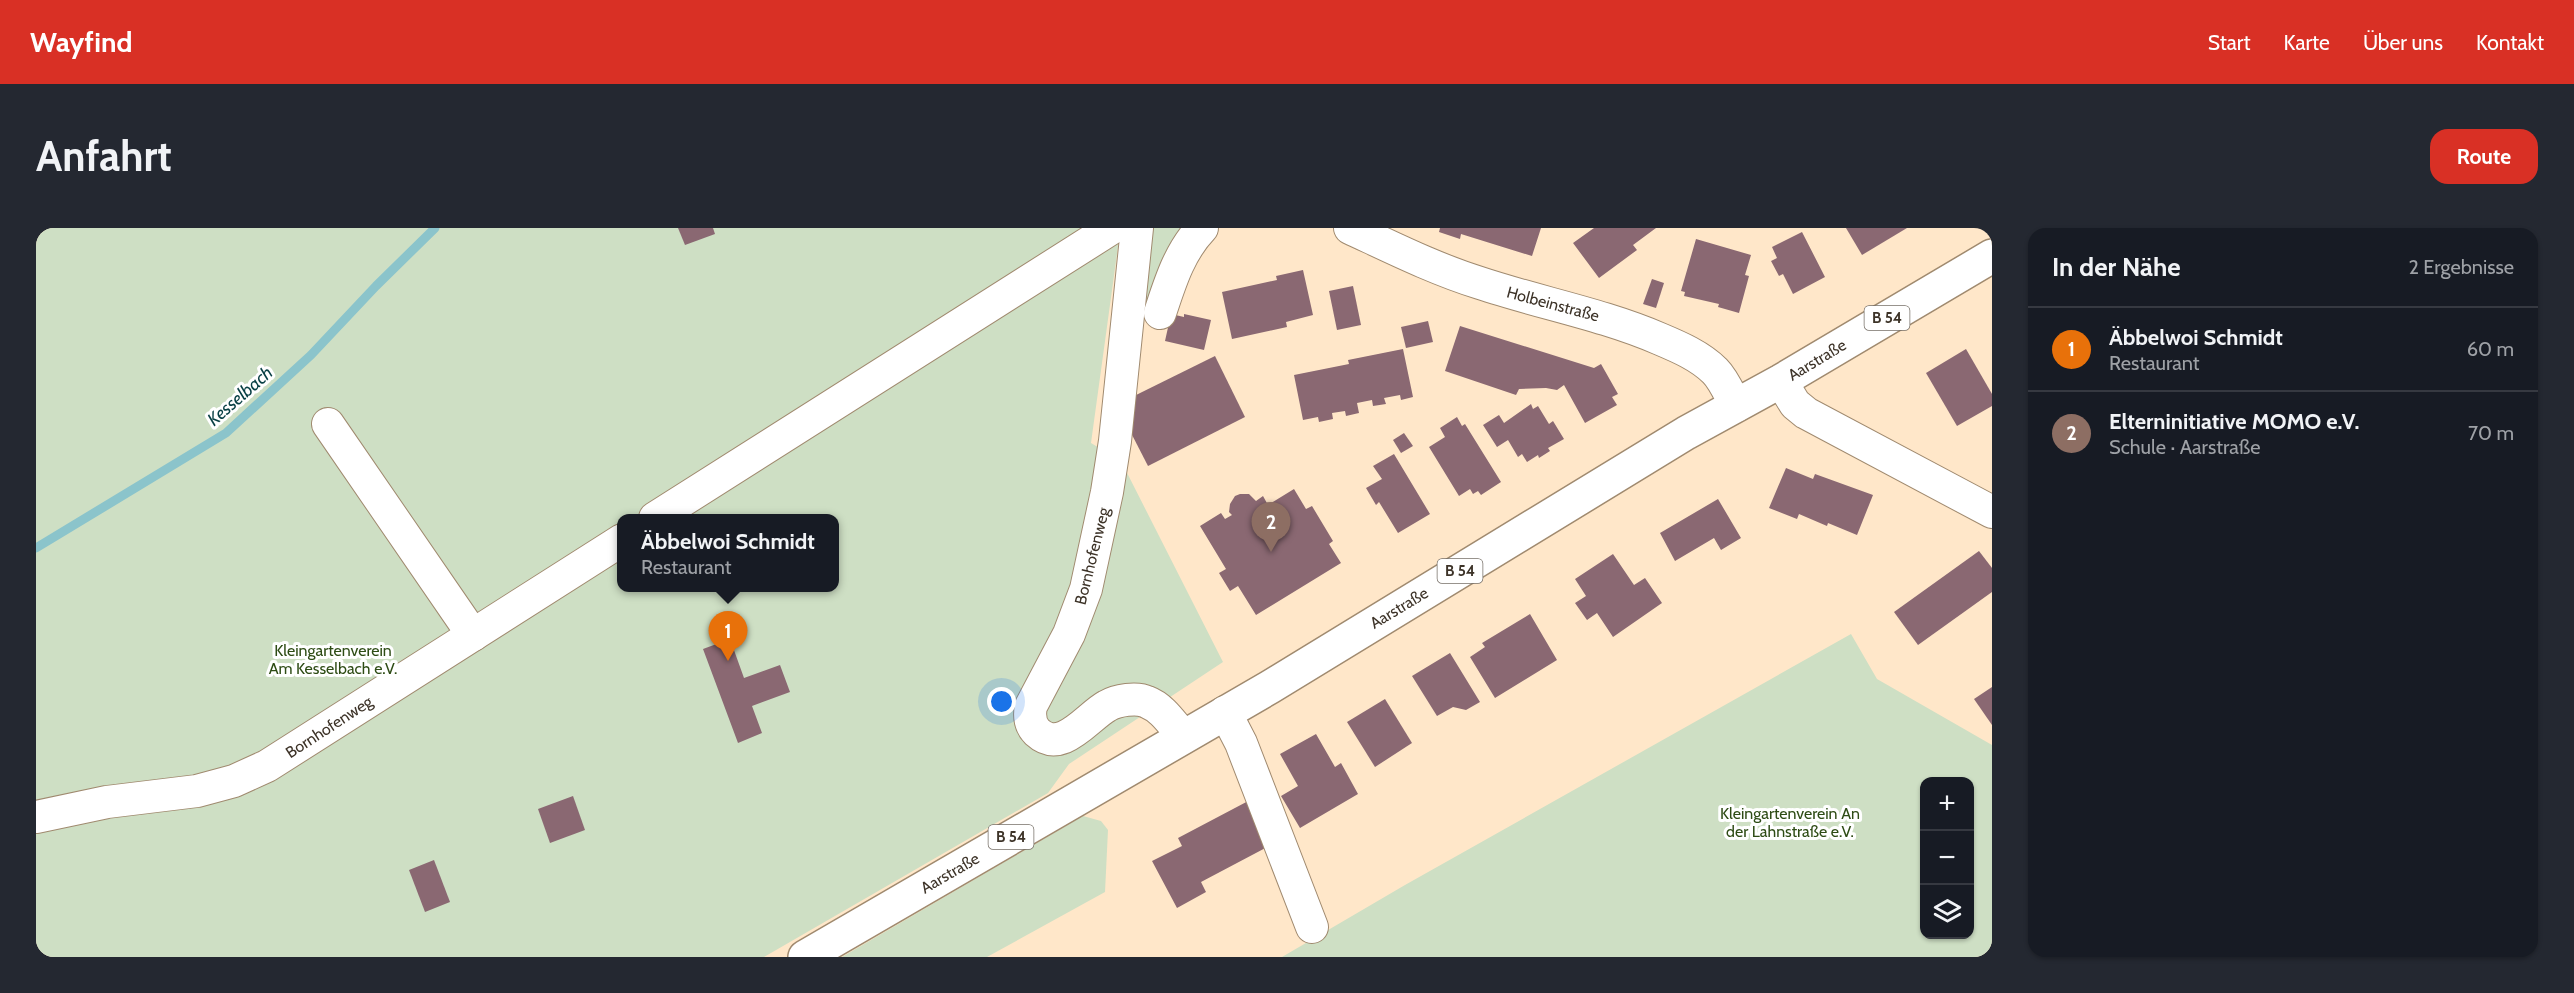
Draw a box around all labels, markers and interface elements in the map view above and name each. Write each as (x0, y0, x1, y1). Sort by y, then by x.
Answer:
text: Wayfind (30, 25, 132, 59)
text: Start (2208, 30, 2251, 55)
text: Karte (2284, 30, 2330, 55)
text: Über uns (2363, 30, 2443, 55)
text: Kontakt (2476, 30, 2544, 55)
button: Route (2430, 129, 2538, 184)
text: Anfahrt (36, 130, 172, 182)
text: In der Nähe (2052, 251, 2181, 283)
text: 2 Ergebnisse (2408, 255, 2514, 279)
street label: Holbeinstraße (1505, 283, 1601, 325)
road number: B 54 (1864, 306, 1910, 330)
text: Äbbelwoi Schmidt (2109, 324, 2283, 351)
street label: Aarstraße (1784, 335, 1850, 385)
text: 1 (2068, 337, 2075, 361)
text: 60 m (2467, 337, 2514, 361)
text: Restaurant (2109, 351, 2200, 375)
water label: Kesselbach (203, 362, 277, 430)
text: Elterninitiative MOMO e.V. (2109, 408, 2359, 435)
text: 2 (2066, 421, 2077, 445)
text: 70 m (2468, 421, 2514, 445)
text: Schule · Aarstraße (2109, 435, 2260, 459)
pin: 2 (1252, 502, 1290, 552)
street label: Bornhofenweg (1071, 504, 1114, 607)
popup (617, 514, 839, 592)
text: Äbbelwoi Schmidt (641, 528, 815, 555)
text: Restaurant (641, 555, 732, 579)
road number: B 54 (1438, 559, 1482, 583)
street label: Aarstraße (1366, 583, 1432, 633)
pin: 1 (708, 612, 748, 661)
park label: Kleingartenverein Am Kesselbach e.V. (269, 641, 397, 678)
your location (987, 687, 1016, 716)
street label: Bornhofenweg (282, 691, 377, 762)
map controls (1920, 777, 1974, 939)
button: + (1920, 777, 1974, 831)
park label: Kleingartenverein An der Lahnstraße e.V. (1720, 804, 1860, 841)
road number: B 54 (988, 825, 1034, 849)
button: − (1920, 831, 1974, 885)
street label: Aarstraße (917, 849, 983, 897)
button: layers (1920, 885, 1974, 939)

